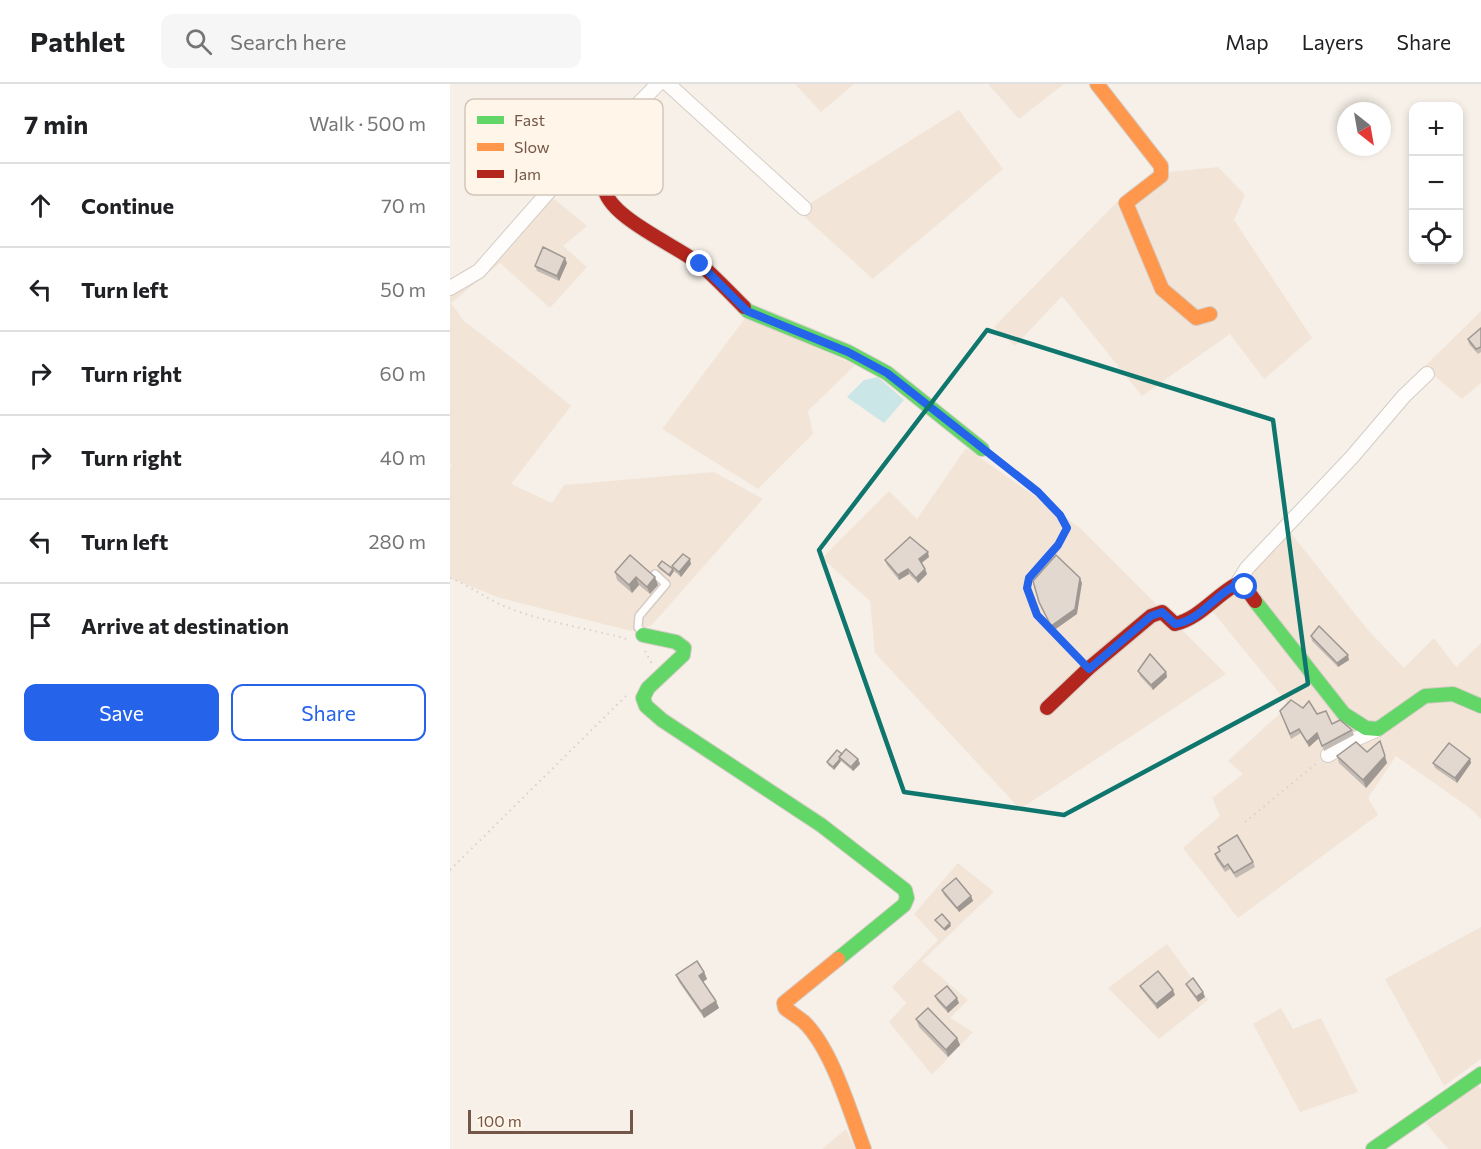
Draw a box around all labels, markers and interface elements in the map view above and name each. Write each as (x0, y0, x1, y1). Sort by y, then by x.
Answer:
search box (161, 14, 581, 68)
text: Pathlet (30, 24, 125, 58)
icon: search (182, 25, 215, 58)
text: Search here (230, 28, 346, 55)
text: Map (1225, 29, 1269, 54)
text: Layers (1302, 29, 1364, 54)
text: Share (1397, 29, 1451, 54)
legend (465, 99, 663, 195)
north arrow (1337, 102, 1391, 156)
map controls (1409, 102, 1463, 264)
button: + (1409, 102, 1463, 156)
text: 7 min (24, 108, 88, 139)
text: Fast (514, 110, 545, 129)
text: Walk · 500 m (309, 111, 426, 135)
text: Slow (514, 137, 550, 156)
button: − (1409, 156, 1463, 210)
text: Jam (514, 164, 541, 183)
icon: ahead (24, 189, 57, 222)
text: Continue (81, 192, 174, 219)
text: 70 m (381, 193, 426, 217)
button: locate (1409, 210, 1463, 264)
route end (686, 250, 712, 276)
icon: left (24, 273, 57, 306)
text: Turn left (81, 276, 168, 303)
text: 50 m (380, 277, 426, 301)
icon: right (24, 357, 57, 390)
text: Turn right (81, 360, 182, 387)
text: 60 m (380, 361, 426, 385)
icon: right (24, 441, 57, 474)
text: Turn right (81, 444, 182, 471)
text: 40 m (380, 445, 426, 469)
icon: left (24, 525, 57, 558)
text: Turn left (81, 528, 168, 555)
text: 280 m (368, 529, 426, 553)
route start (1231, 573, 1257, 599)
icon: arrive (24, 609, 57, 642)
text: Arrive at destination (81, 612, 289, 639)
button: Save (24, 684, 219, 741)
button: Share (231, 684, 426, 741)
scale bar (468, 1107, 633, 1134)
text: 100 m (477, 1111, 522, 1130)

